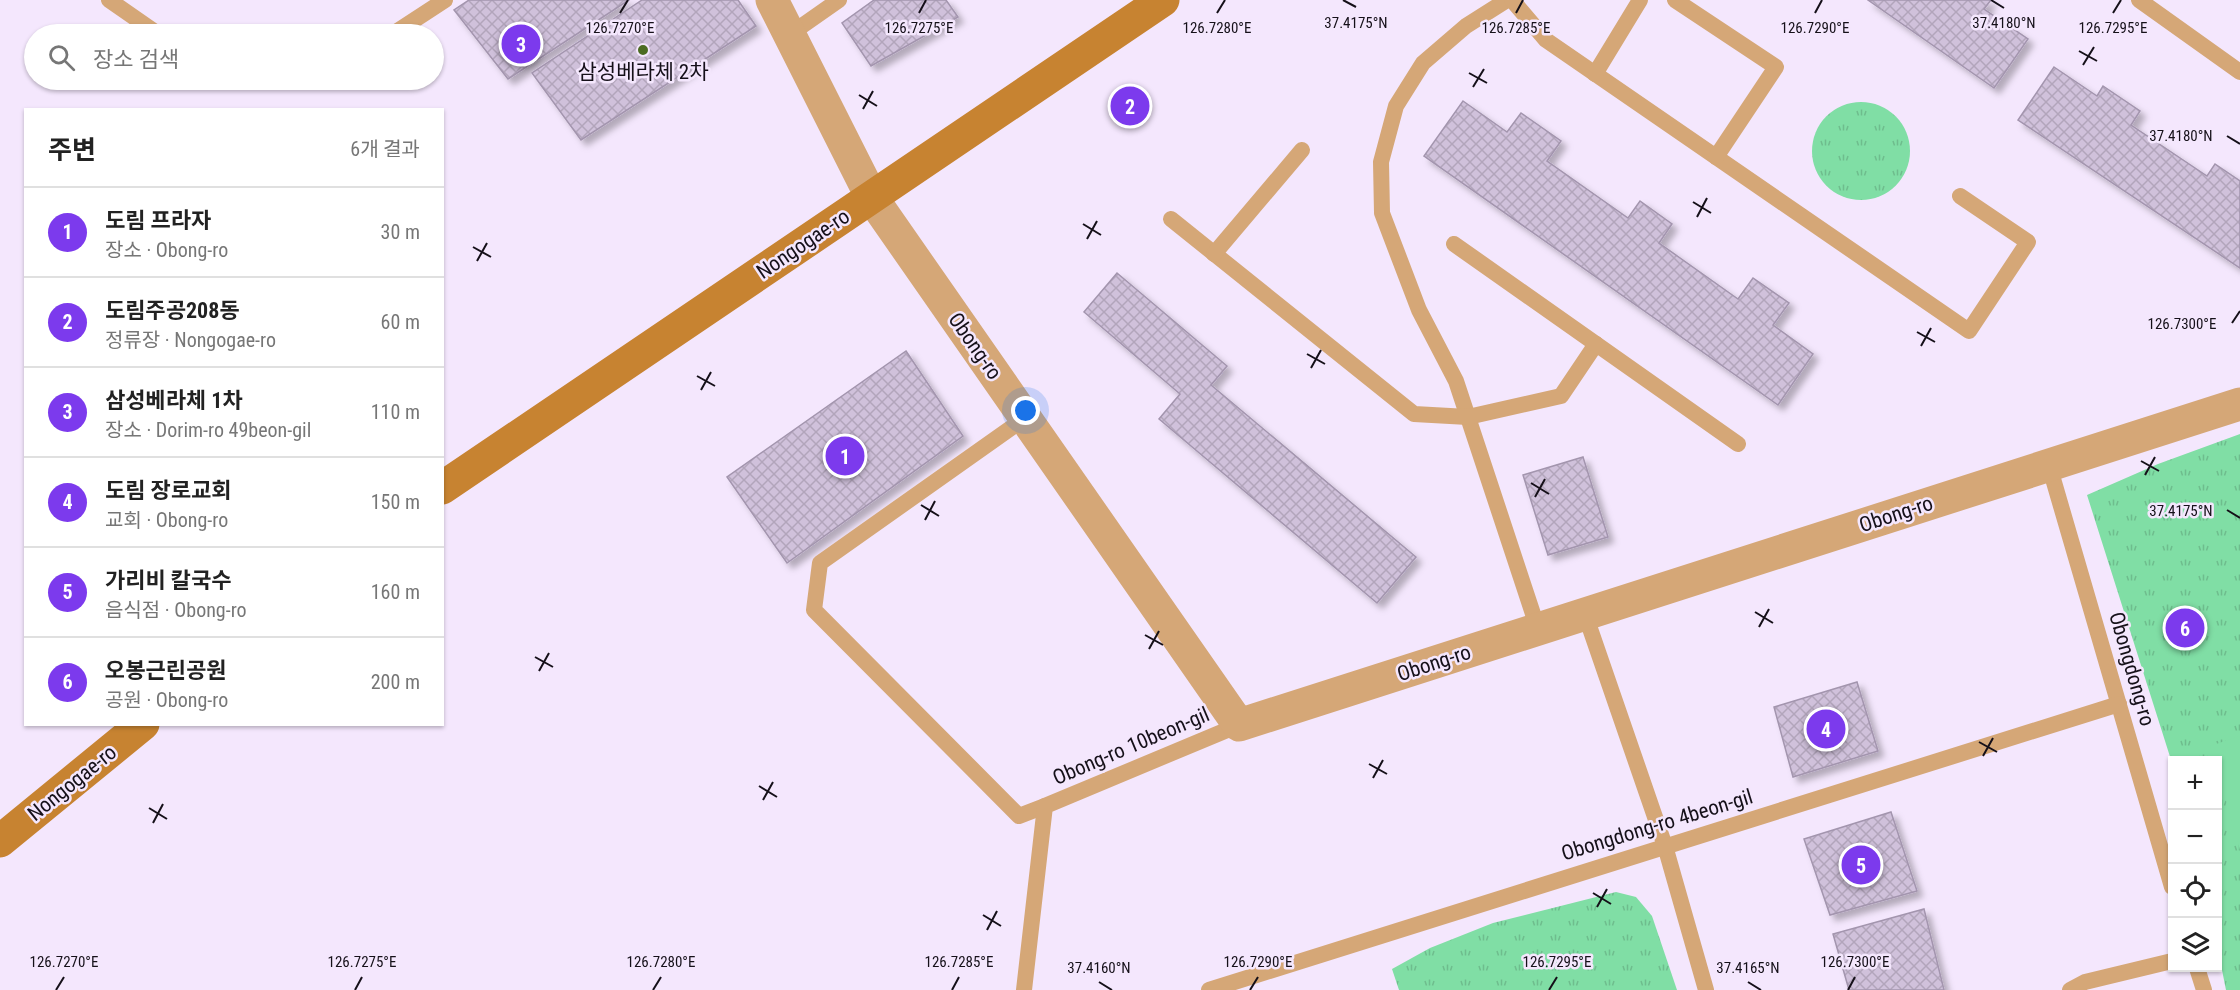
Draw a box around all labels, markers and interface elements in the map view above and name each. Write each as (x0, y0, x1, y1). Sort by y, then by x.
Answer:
text: 37.4175°N (1324, 14, 1388, 32)
text: 37.4180°N (1972, 14, 2036, 32)
text: 126.7270°E (586, 19, 654, 37)
text: 126.7275°E (885, 19, 953, 37)
text: 126.7280°E (1183, 19, 1251, 37)
text: 126.7285°E (1482, 19, 1550, 37)
text: 126.7290°E (1781, 19, 1849, 37)
text: 126.7295°E (2079, 19, 2147, 37)
pin: 3 (502, 22, 540, 66)
search box (24, 24, 444, 90)
icon: search (45, 41, 78, 74)
marker: 삼성베라체 2차 (636, 43, 650, 57)
text: 장소 검색 (93, 47, 179, 72)
place label: 삼성베라체 2차 (577, 60, 709, 84)
pin: 2 (1110, 84, 1150, 128)
text: 37.4180°N (2149, 127, 2213, 145)
text: 주변 (48, 135, 96, 165)
text: 6개 결과 (350, 137, 420, 161)
street label: Nongogae-ro (752, 204, 854, 284)
text: 도림 프라자 (105, 208, 211, 233)
text: 1 (62, 220, 73, 244)
text: 30 m (381, 220, 420, 244)
text: 장소 · Obong-ro (105, 238, 228, 262)
text: 도림주공208동 (105, 298, 240, 323)
street label: Obong-ro (943, 308, 1007, 384)
text: 2 (62, 310, 73, 334)
text: 60 m (381, 310, 420, 334)
text: 126.7300°E (2148, 315, 2216, 333)
text: 정류장 · Nongogae-ro (105, 328, 276, 352)
text: 삼성베라체 1차 (105, 388, 243, 413)
your location (1011, 396, 1040, 425)
text: 3 (62, 400, 73, 424)
text: 110 m (371, 400, 420, 424)
text: 장소 · Dorim-ro 49beon-gil (105, 418, 311, 442)
pin: 1 (826, 434, 864, 478)
text: 도림 장로교회 (105, 478, 232, 503)
text: 4 (62, 490, 73, 514)
text: 150 m (371, 490, 420, 514)
street label: Obong-ro (1856, 491, 1936, 537)
text: 37.4175°N (2149, 502, 2213, 520)
text: 교회 · Obong-ro (105, 508, 228, 532)
text: 가리비 칼국수 (105, 568, 232, 593)
text: 5 (62, 580, 73, 604)
text: 160 m (371, 580, 420, 604)
text: 음식점 · Obong-ro (105, 598, 247, 622)
pin: 6 (2166, 606, 2204, 650)
street label: Obongdong-ro (2104, 609, 2160, 729)
street label: Obong-ro (1394, 640, 1474, 686)
text: 오봉근린공원 (105, 658, 226, 683)
text: 6 (62, 670, 73, 694)
text: 200 m (371, 670, 420, 694)
text: 공원 · Obong-ro (105, 688, 228, 712)
street label: Obong-ro 10beon-gil (1049, 702, 1213, 790)
pin: 4 (1806, 706, 1846, 752)
street label: Nongogae-ro (23, 740, 121, 826)
map controls (2168, 756, 2222, 972)
button: + (2168, 756, 2222, 810)
street label: Obongdong-ro 4beon-gil (1558, 784, 1756, 866)
button: − (2168, 810, 2222, 864)
pin: 5 (1842, 842, 1880, 888)
button: locate (2168, 864, 2222, 918)
button: layers (2168, 918, 2222, 972)
text: 126.7270°E (30, 953, 98, 971)
text: 126.7275°E (328, 953, 396, 971)
text: 126.7280°E (627, 953, 695, 971)
text: 126.7285°E (925, 953, 993, 971)
text: 126.7290°E (1224, 953, 1292, 971)
text: 126.7295°E (1523, 953, 1591, 971)
text: 126.7300°E (1821, 953, 1889, 971)
text: 37.4160°N (1067, 959, 1131, 977)
text: 37.4165°N (1716, 959, 1780, 977)

